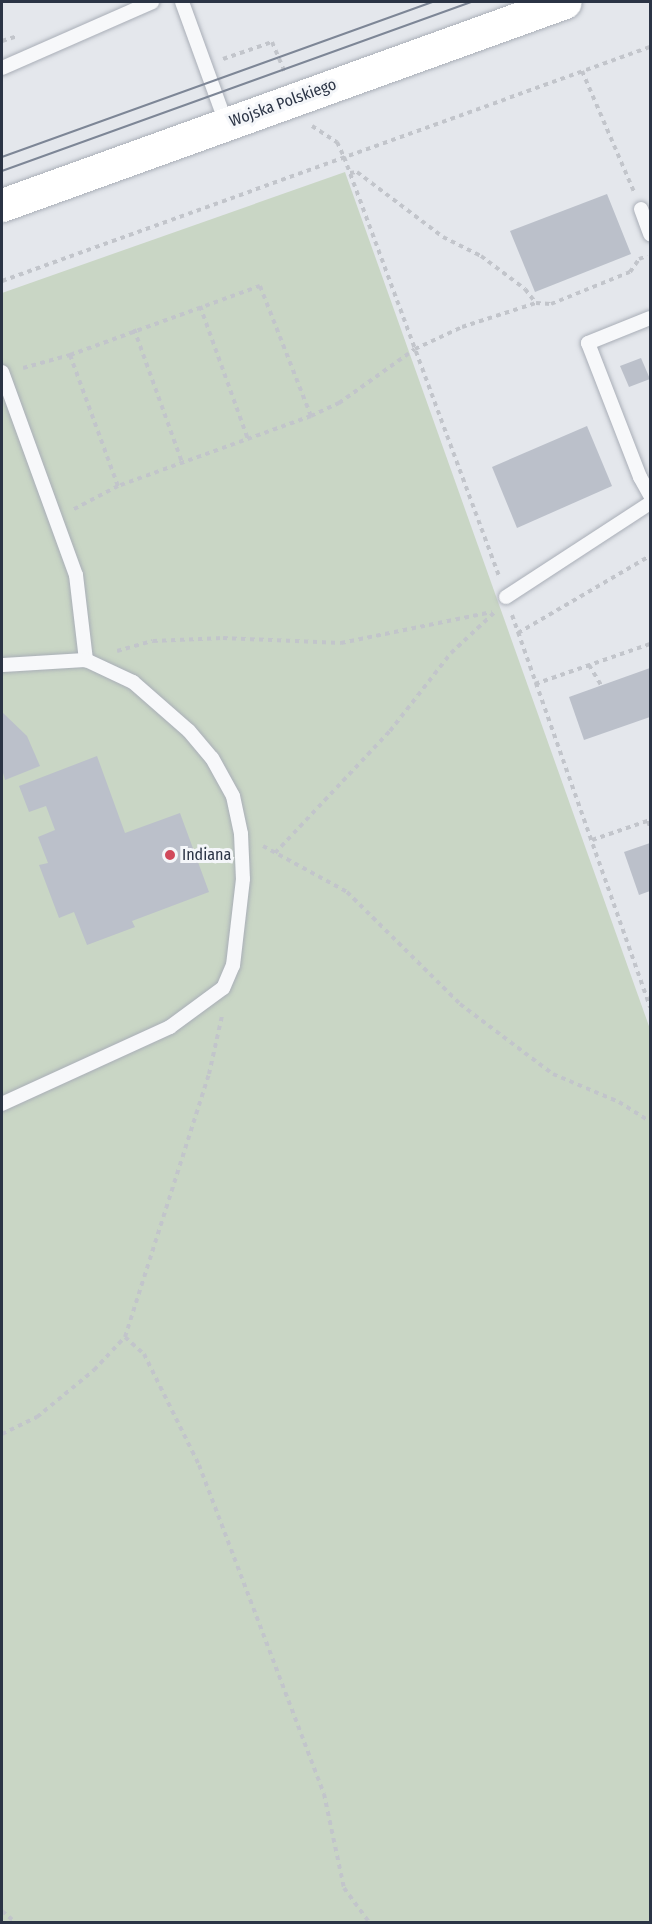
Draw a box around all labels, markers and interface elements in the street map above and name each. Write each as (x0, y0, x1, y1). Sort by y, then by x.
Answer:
street label: Wojska Polskiego (227, 75, 339, 131)
place label: Indiana (182, 845, 231, 865)
marker: Indiana (163, 848, 177, 862)

